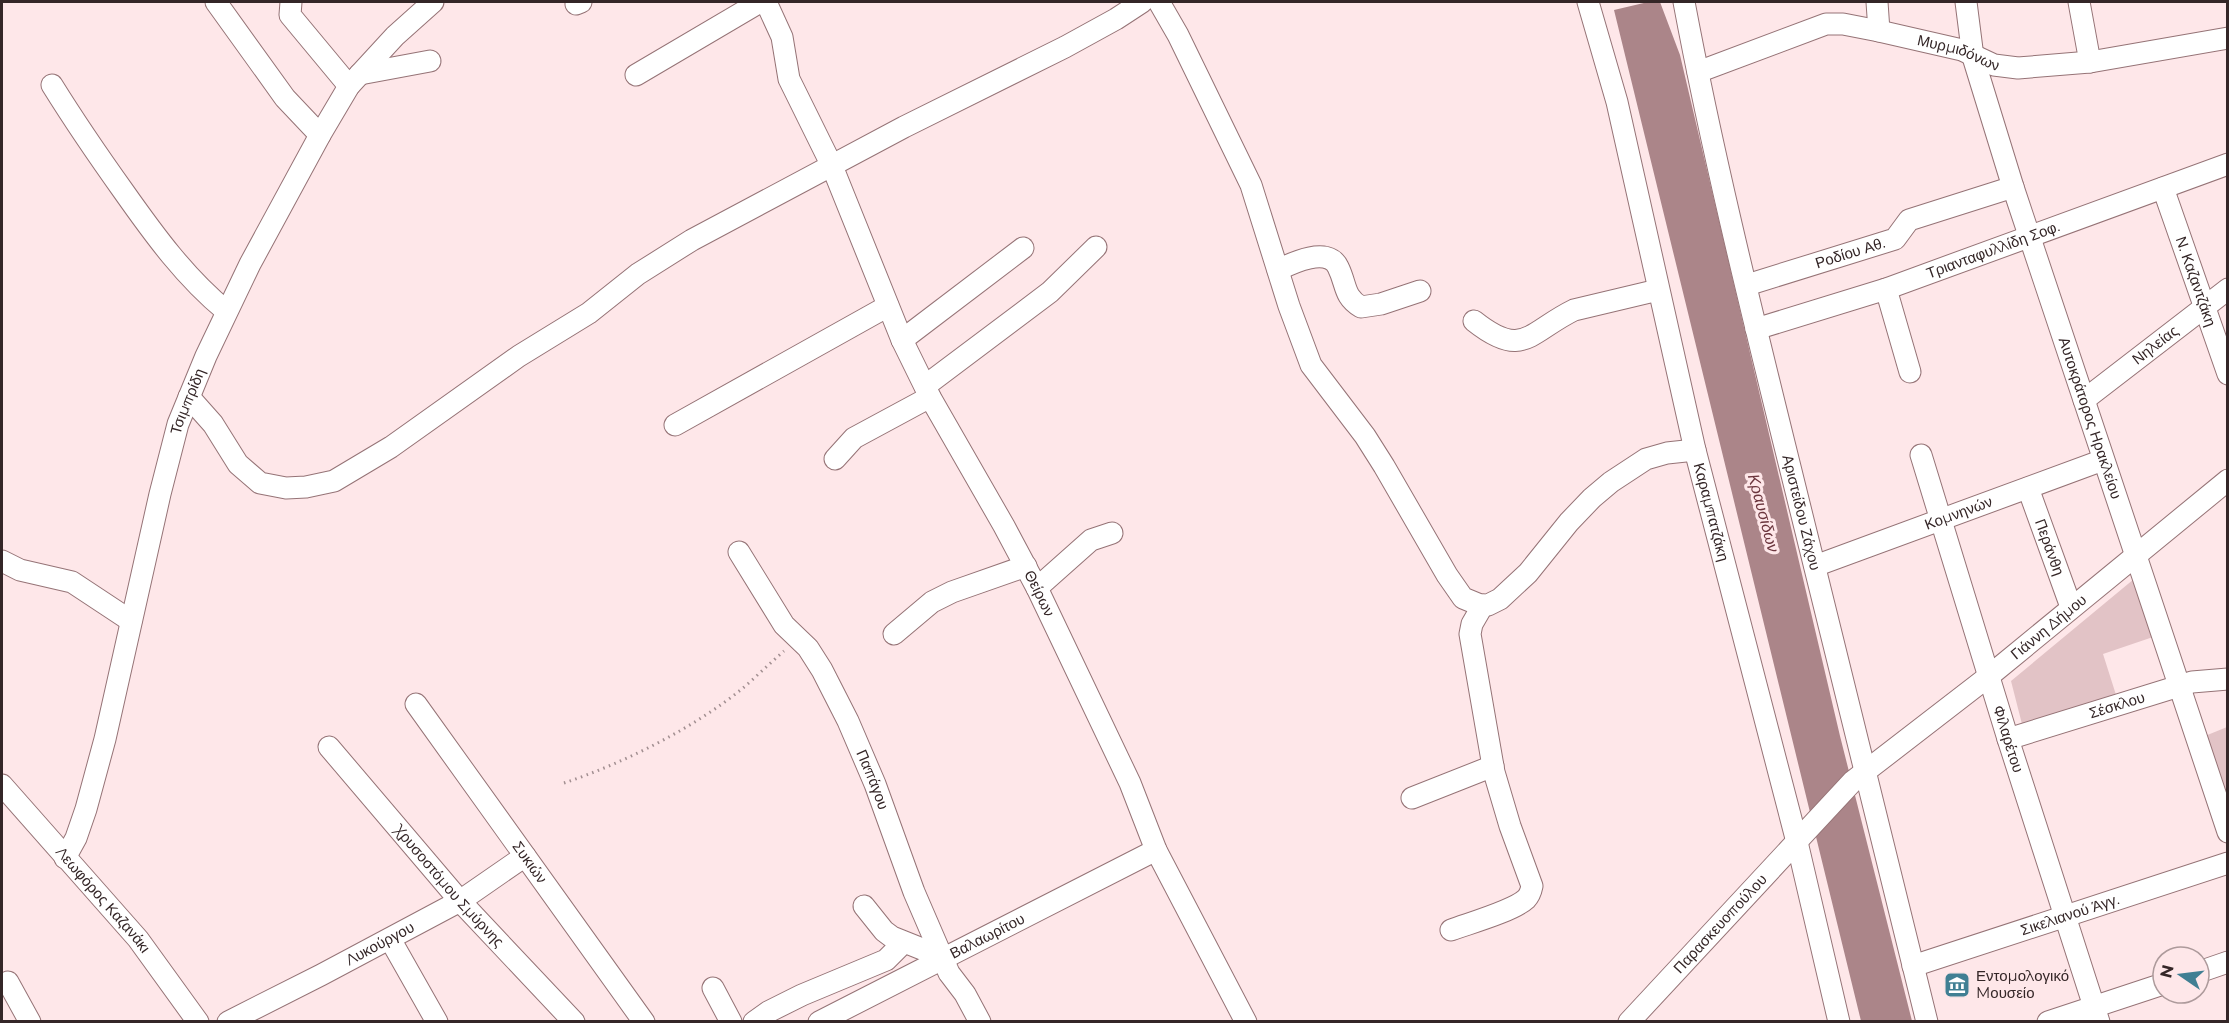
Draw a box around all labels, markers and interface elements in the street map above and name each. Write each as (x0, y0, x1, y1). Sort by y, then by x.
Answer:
street label: Μυρμιδόνων (1916, 30, 2000, 75)
street label: Τριανταφυλλίδη Σοφ. (1924, 216, 2062, 282)
street label: Ροδίου Αθ. (1813, 233, 1887, 272)
street label: Ν. Καζαντζάκη (2172, 234, 2221, 329)
street label: Νηλείας (2128, 321, 2182, 368)
street label: Αυτοκράτορος Ηρακλείου (2055, 335, 2126, 501)
street label: Τσιμπρίδη (166, 365, 209, 436)
street label: Αριστείδου Ζάχου (1778, 453, 1825, 572)
street label: Καραμπατζάκη (1690, 461, 1734, 563)
water label: Κραυσίδων (1744, 472, 1783, 554)
street label: Κομνηνών (1922, 492, 1995, 534)
street label: Περάνθη (2031, 516, 2069, 578)
street label: Θείρων (1020, 567, 1059, 620)
street label: Γιάννη Δήμου (2006, 590, 2090, 663)
street label: Σέσκλου (2087, 687, 2147, 722)
street label: Φιλαρέτου (1989, 703, 2028, 775)
street label: Παπάγου (852, 747, 893, 812)
street label: Χρυσοστόμου Σμύρνης (389, 820, 508, 951)
street label: Συκιών (508, 837, 552, 887)
street label: Λεωφόρος Καζανάκι (52, 843, 155, 956)
street label: Παρασκευοπούλου (1669, 870, 1771, 977)
street label: Σικελιανού Άγγ. (2018, 889, 2122, 939)
street label: Βαλαωρίτου (947, 909, 1028, 963)
street label: Λυκούργου (342, 917, 417, 969)
north arrow (2151, 945, 2211, 1005)
text: N (2156, 963, 2178, 980)
place label: Εντομολογικό Mουσείο (1976, 966, 2069, 1002)
museum icon: Εντομολογικό Mουσείο (1942, 970, 1972, 1000)

